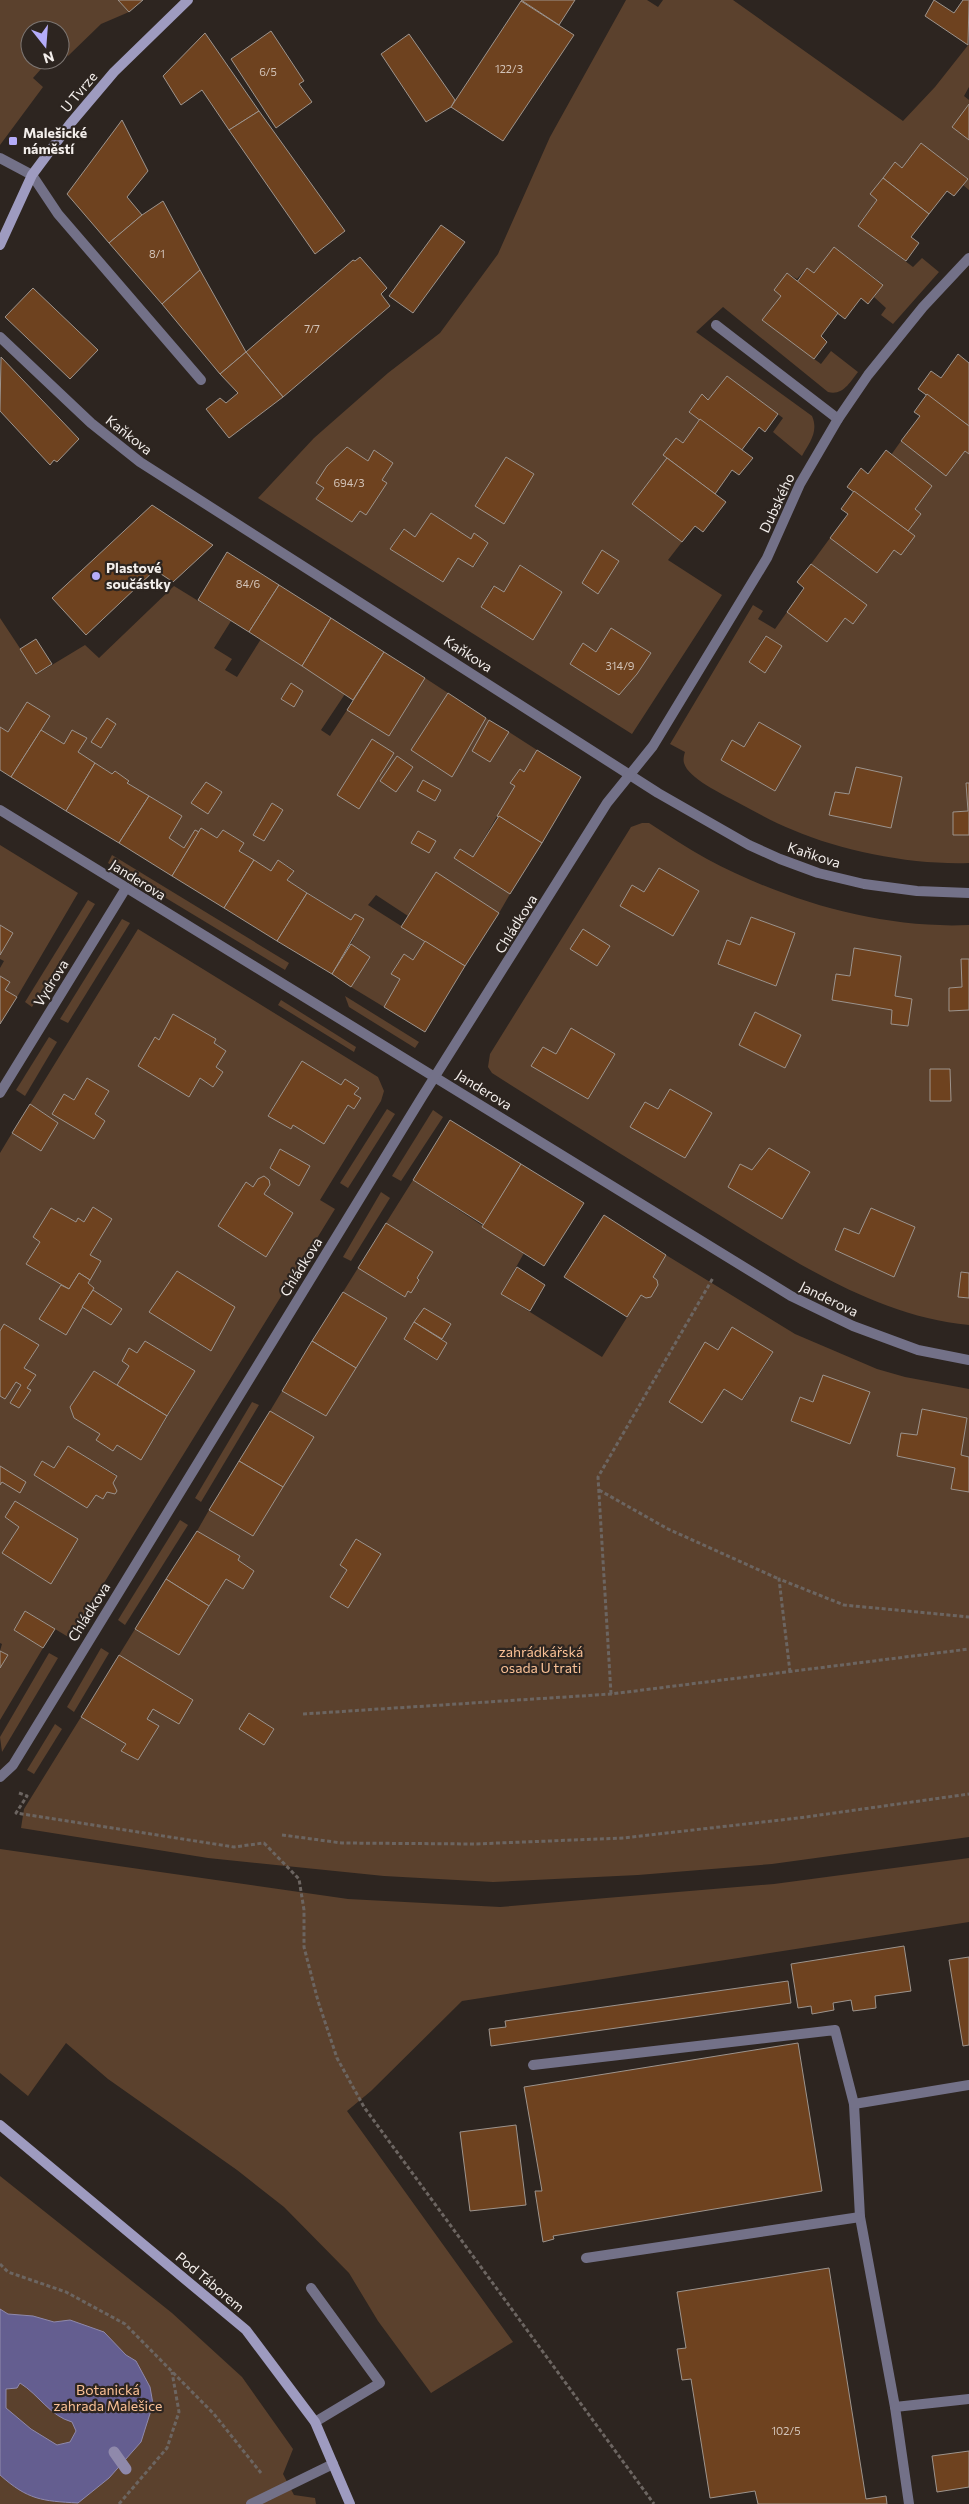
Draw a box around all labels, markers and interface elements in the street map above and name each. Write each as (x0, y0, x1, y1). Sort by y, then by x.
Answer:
north arrow (20, 20, 70, 70)
text: N (41, 48, 56, 68)
house number: 122/3 (495, 62, 523, 75)
house number: 6/5 (259, 65, 277, 78)
street label: U Tvrze (57, 68, 101, 116)
place label: Malešické náměstí (23, 124, 87, 157)
marker: Malešické náměstí (7, 135, 19, 147)
house number: 8/1 (149, 247, 165, 260)
house number: 7/7 (304, 322, 320, 335)
street label: Kaňkova (103, 411, 156, 458)
street label: Dubského (755, 470, 798, 535)
house number: 694/3 (334, 476, 365, 489)
place label: Plastové součástky (106, 559, 171, 592)
marker: Plastové součástky (90, 570, 102, 582)
house number: 84/6 (236, 577, 261, 590)
street label: Kaňkova (441, 632, 496, 676)
house number: 314/9 (606, 659, 635, 672)
street label: Kaňkova (786, 838, 843, 871)
street label: Janderova (107, 856, 169, 903)
street label: Chládkova (491, 891, 540, 956)
street label: Vydrova (30, 956, 72, 1009)
street label: Janderova (453, 1066, 515, 1113)
street label: Chládkova (276, 1234, 325, 1299)
street label: Janderova (797, 1277, 861, 1320)
street label: Chládkova (64, 1579, 113, 1644)
park label: zahrádkářská osada U trati (499, 1643, 583, 1676)
street label: Pod Táborem (173, 2248, 248, 2315)
park label: Botanická zahrada Malešice (54, 2381, 162, 2414)
house number: 102/5 (771, 2424, 801, 2437)

